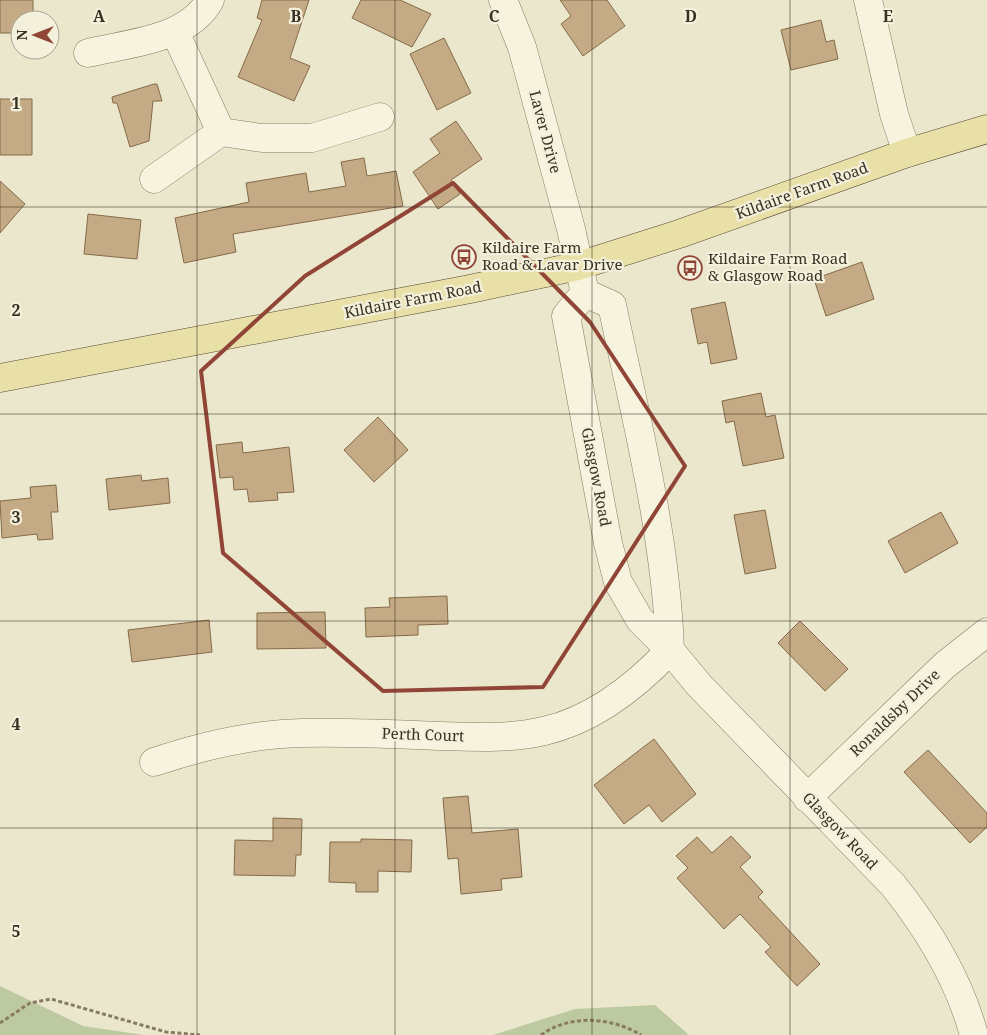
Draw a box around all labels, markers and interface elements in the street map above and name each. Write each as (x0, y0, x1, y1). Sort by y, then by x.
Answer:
text: A (93, 5, 106, 27)
text: B (291, 5, 302, 27)
text: C (489, 5, 500, 27)
text: D (685, 5, 697, 27)
text: E (883, 5, 893, 27)
north arrow (10, 10, 60, 60)
text: N (12, 29, 31, 41)
street label: Laver Drive (525, 88, 567, 175)
text: 1 (11, 92, 21, 114)
street label: Kildaire Farm Road (733, 157, 871, 223)
place label: Kildaire Farm Road & Lavar Drive (482, 237, 622, 274)
bus stop icon: Kildaire Farm Road & Lavar Drive (451, 244, 477, 270)
place label: Kildaire Farm Road & Glasgow Road (708, 248, 847, 285)
bus stop icon: Kildaire Farm Road & Glasgow Road (677, 255, 703, 281)
street label: Kildaire Farm Road (342, 276, 483, 322)
text: 2 (11, 299, 21, 321)
street label: Glasgow Road (578, 426, 616, 528)
text: 3 (11, 506, 21, 528)
street label: Ronaldsby Drive (845, 664, 944, 760)
text: 4 (11, 713, 21, 735)
street label: Perth Court (381, 723, 465, 745)
street label: Glasgow Road (799, 787, 883, 873)
text: 5 (11, 920, 21, 942)

